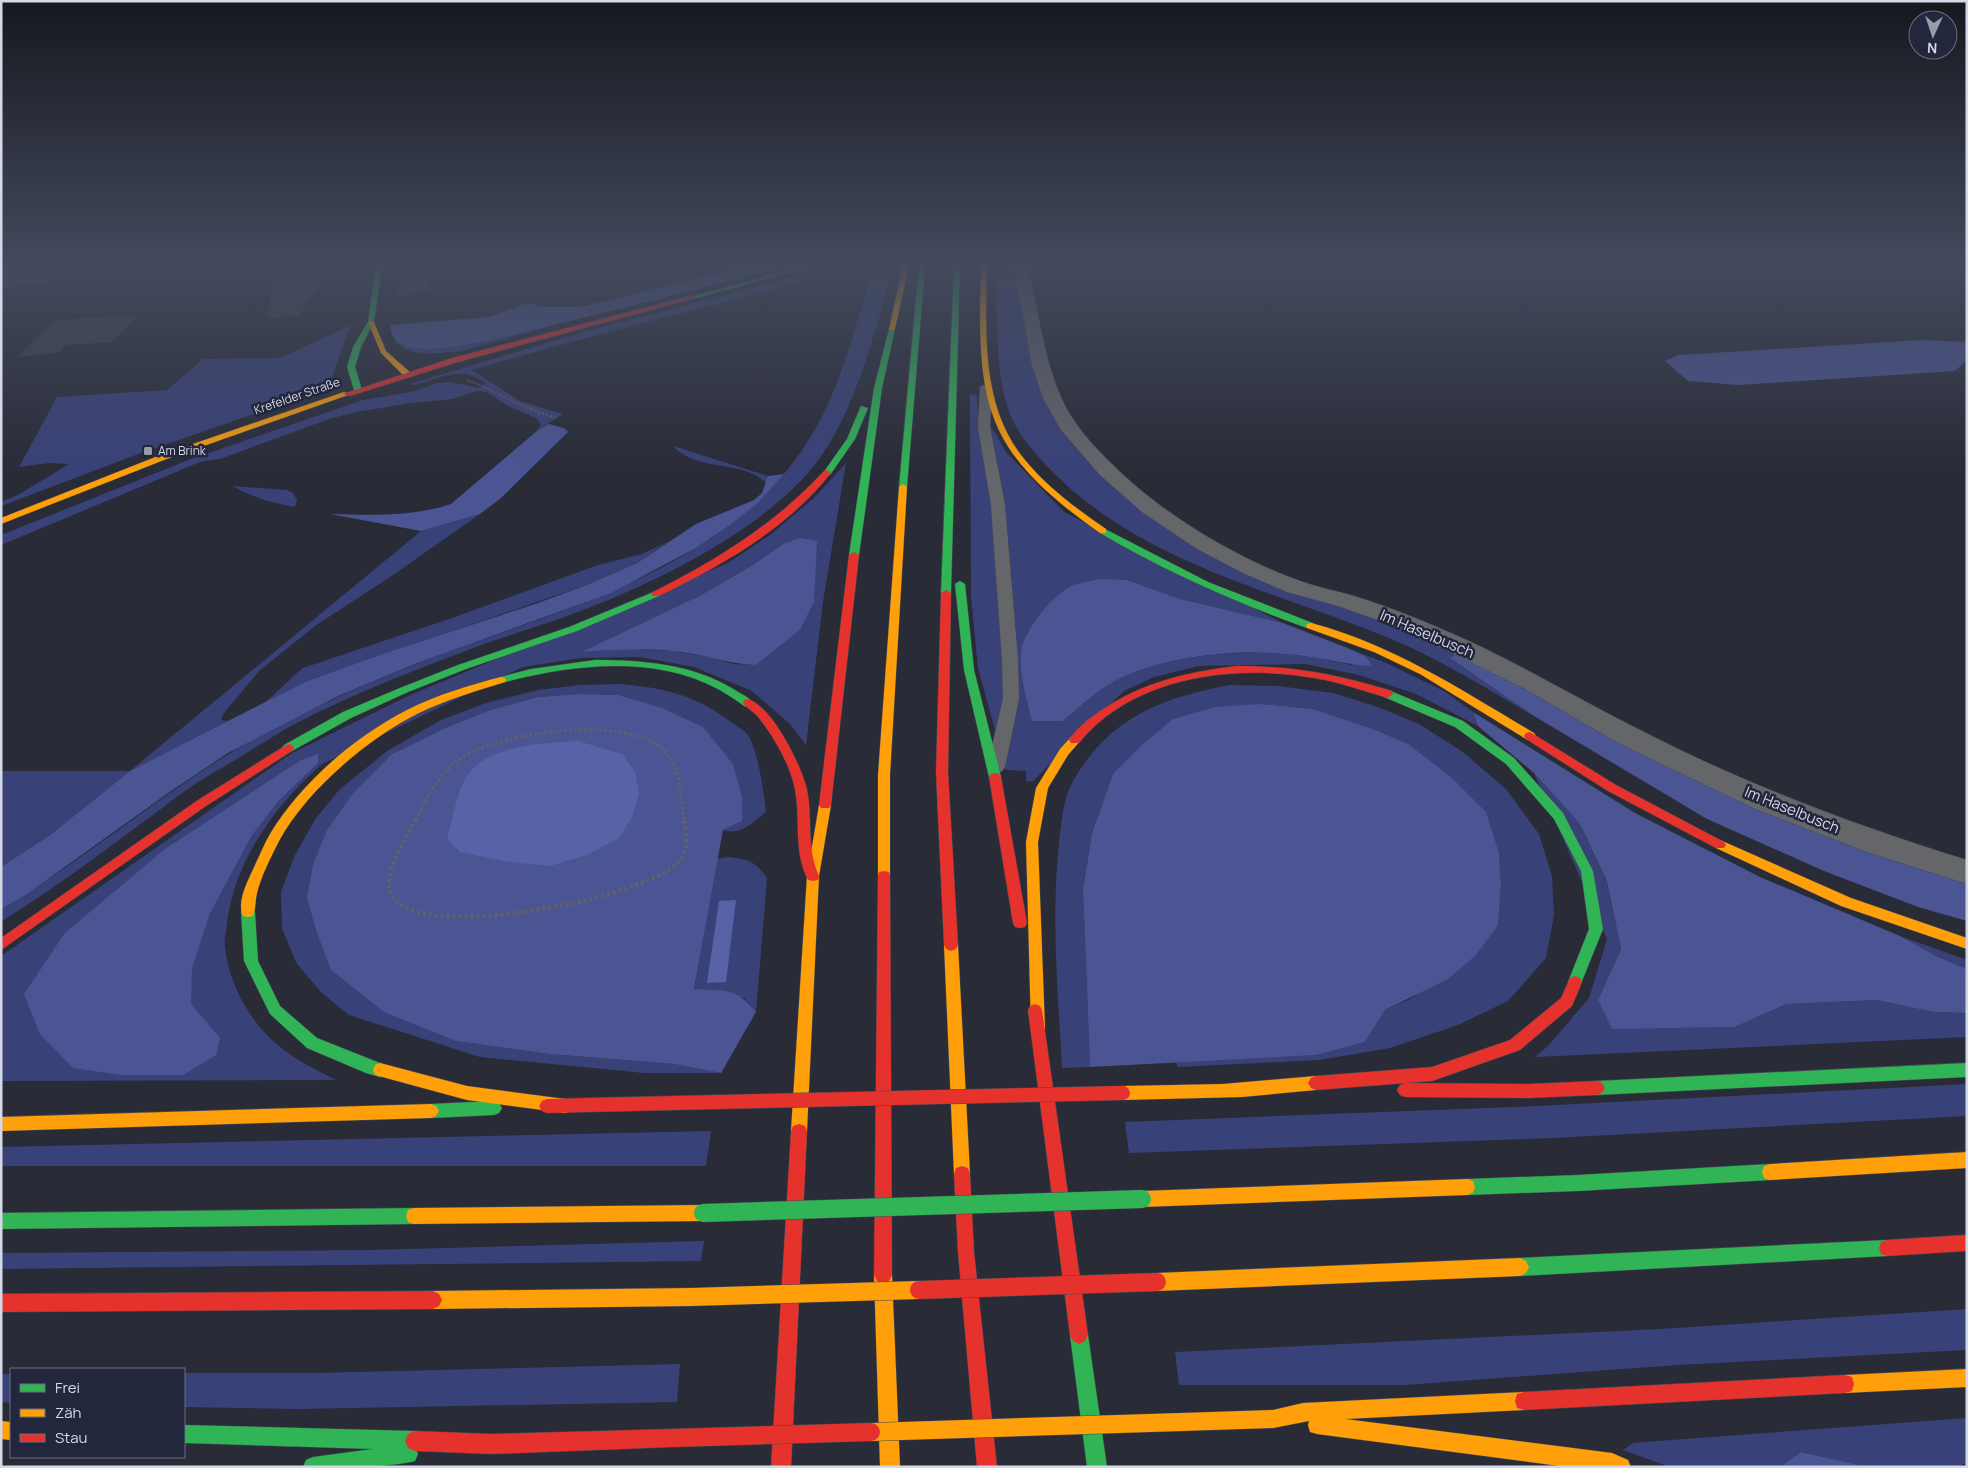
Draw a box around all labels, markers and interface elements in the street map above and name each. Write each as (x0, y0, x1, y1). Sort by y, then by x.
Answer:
north arrow (1908, 10, 1958, 60)
text: N (1927, 39, 1938, 58)
street label: Krefelder Straße (251, 373, 342, 418)
place label: Am Brink (158, 442, 207, 459)
marker: Am Brink (142, 445, 154, 457)
street label: Im Haselbusch (1377, 604, 1478, 663)
street label: Im Haselbusch (1741, 781, 1843, 838)
legend (10, 1368, 185, 1458)
text: Frei (55, 1377, 80, 1398)
text: Zäh (55, 1402, 82, 1423)
text: Stau (55, 1427, 88, 1448)

